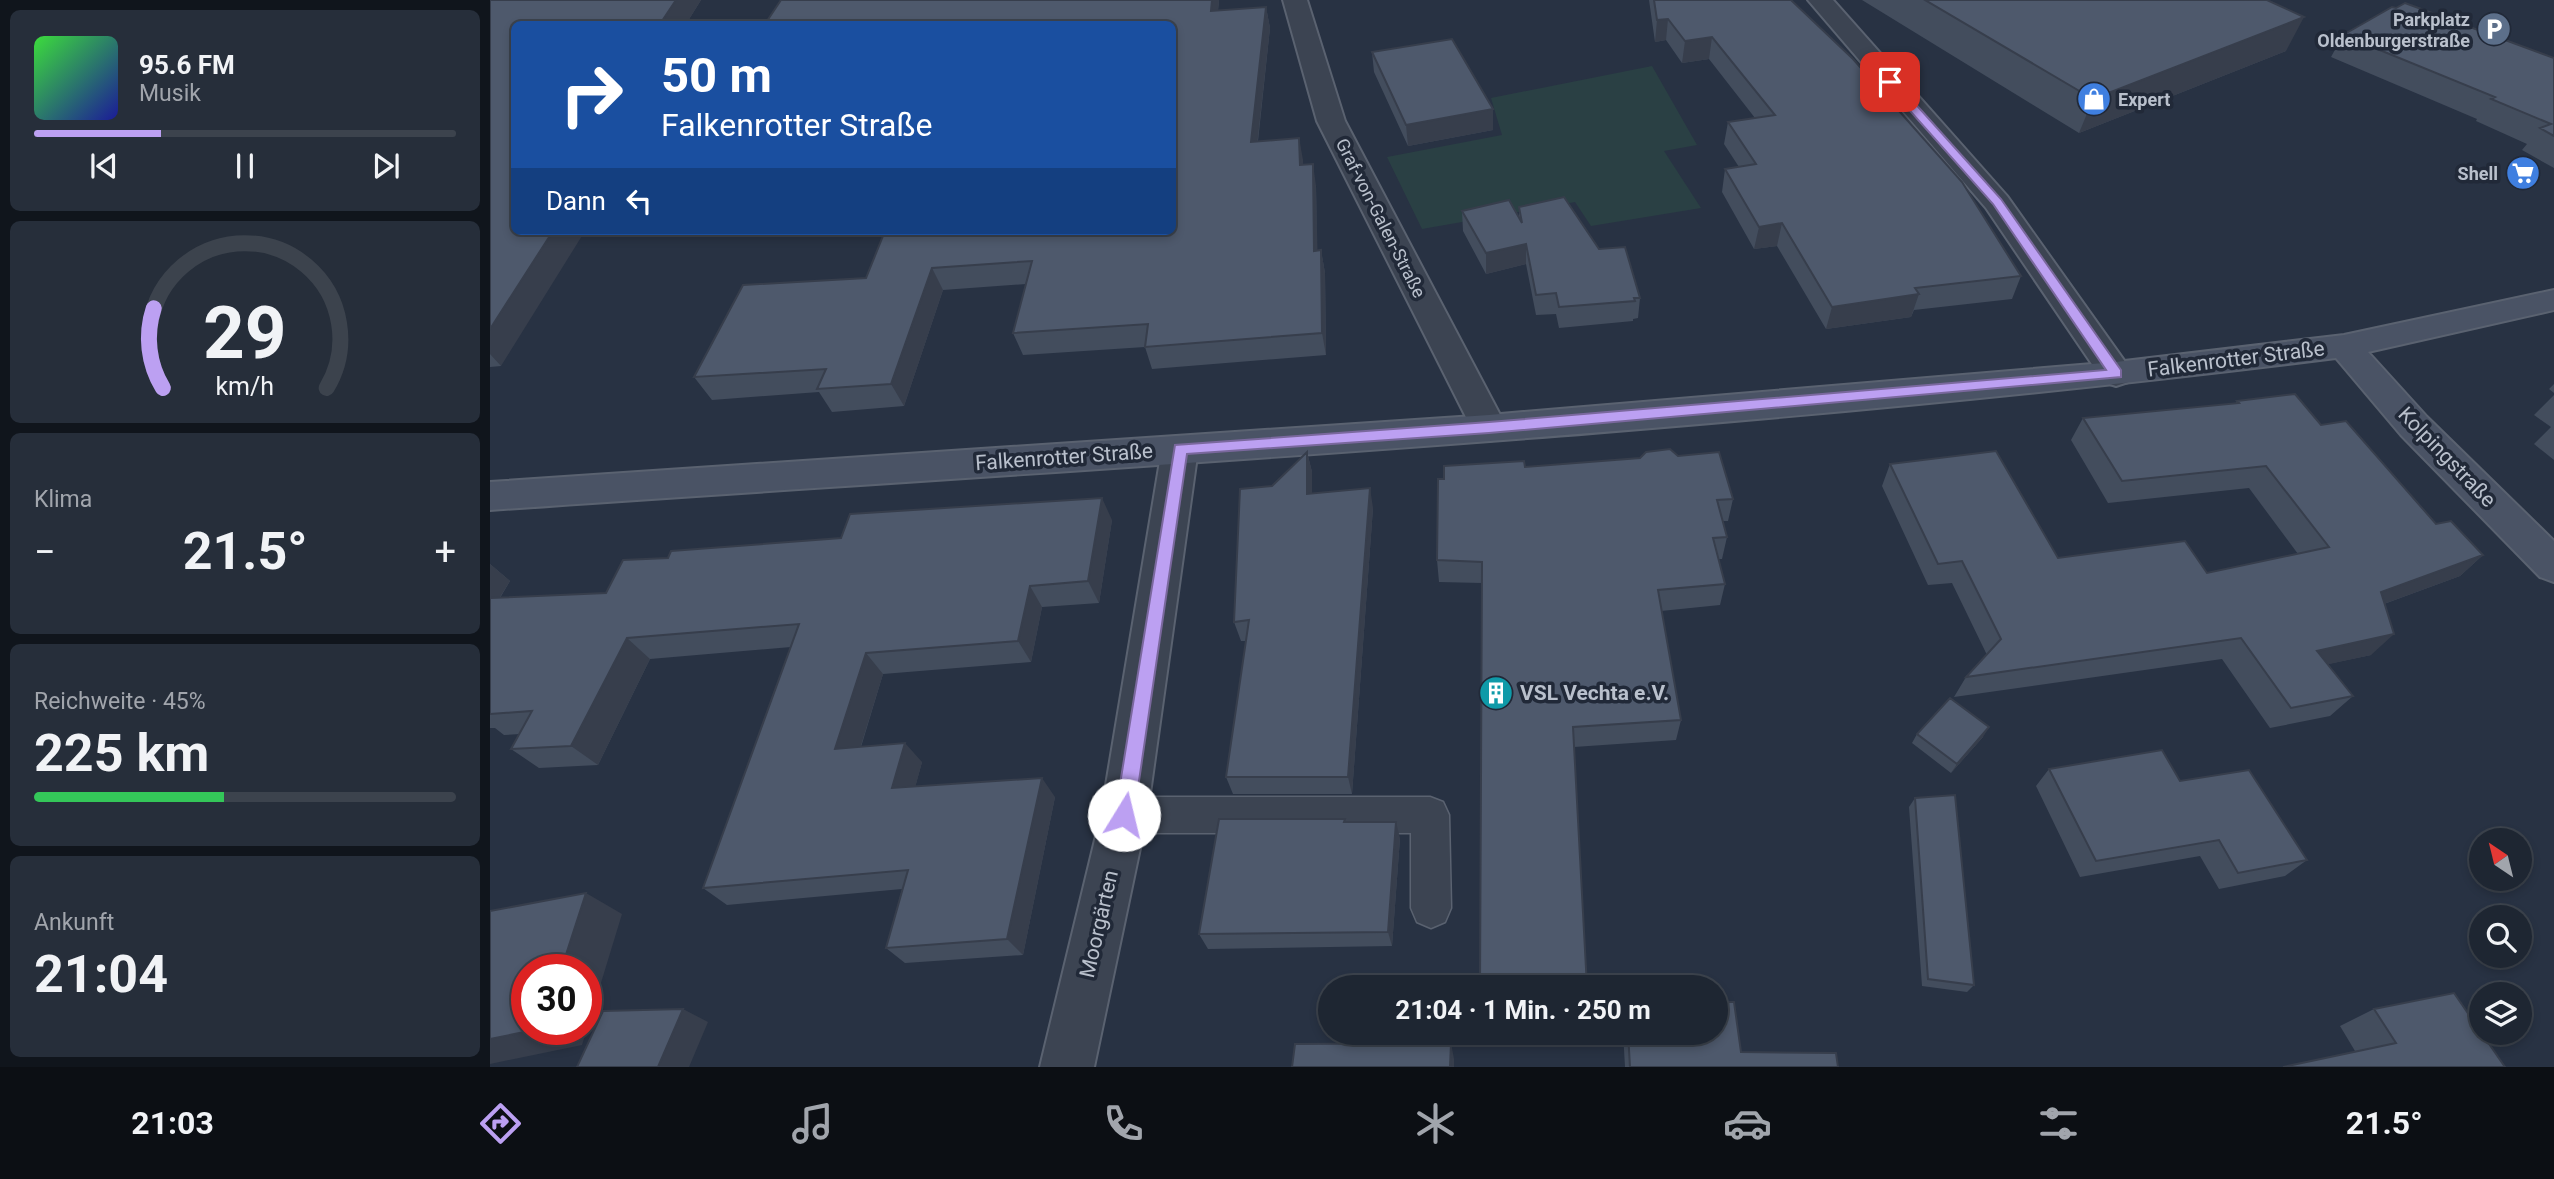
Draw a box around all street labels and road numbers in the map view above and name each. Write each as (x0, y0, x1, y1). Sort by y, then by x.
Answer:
street label: Graf-von-Galen-Straße (1332, 135, 1430, 301)
street label: Falkenrotter Straße (2146, 336, 2326, 382)
street label: Kolpingstraße (2393, 402, 2501, 512)
street label: Falkenrotter Straße (974, 439, 1154, 475)
street label: Moorgärten (1075, 868, 1123, 980)

